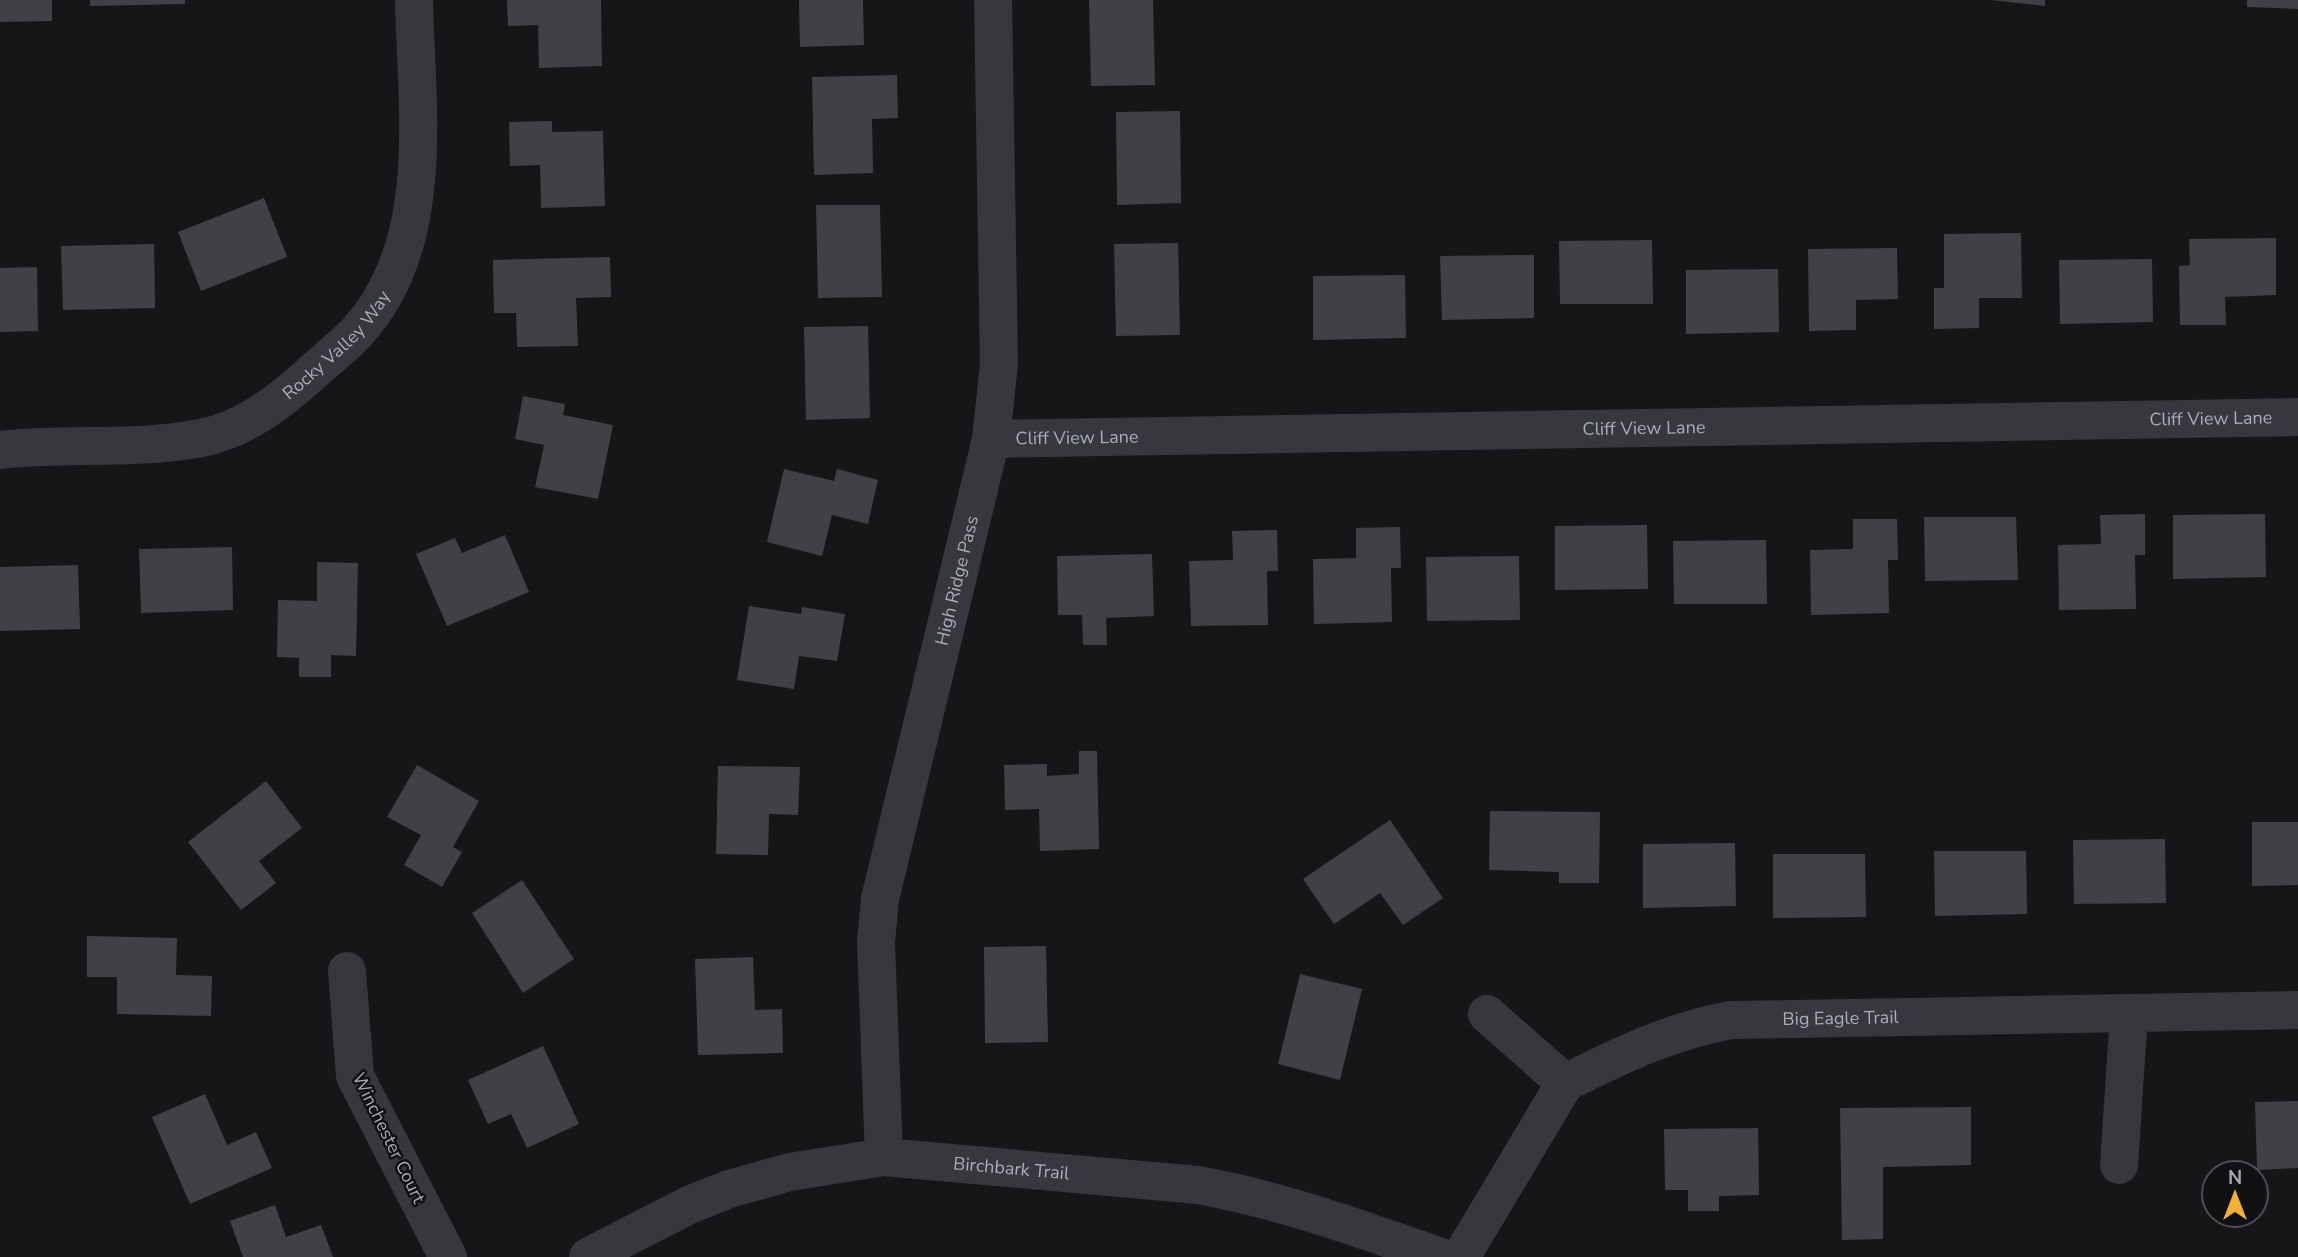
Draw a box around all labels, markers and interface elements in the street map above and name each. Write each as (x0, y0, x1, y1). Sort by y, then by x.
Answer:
street label: Rocky Valley Way (277, 286, 396, 405)
street label: Cliff View Lane (2149, 405, 2273, 432)
street label: Cliff View Lane (1582, 415, 1706, 441)
street label: Cliff View Lane (1015, 425, 1139, 451)
street label: High Ridge Pass (930, 513, 984, 648)
street label: Big Eagle Trail (1782, 1005, 1900, 1031)
street label: Winchester Court (347, 1069, 431, 1208)
street label: Birchbark Trail (952, 1151, 1071, 1186)
north arrow (2200, 1159, 2270, 1229)
text: N (2228, 1165, 2242, 1191)

